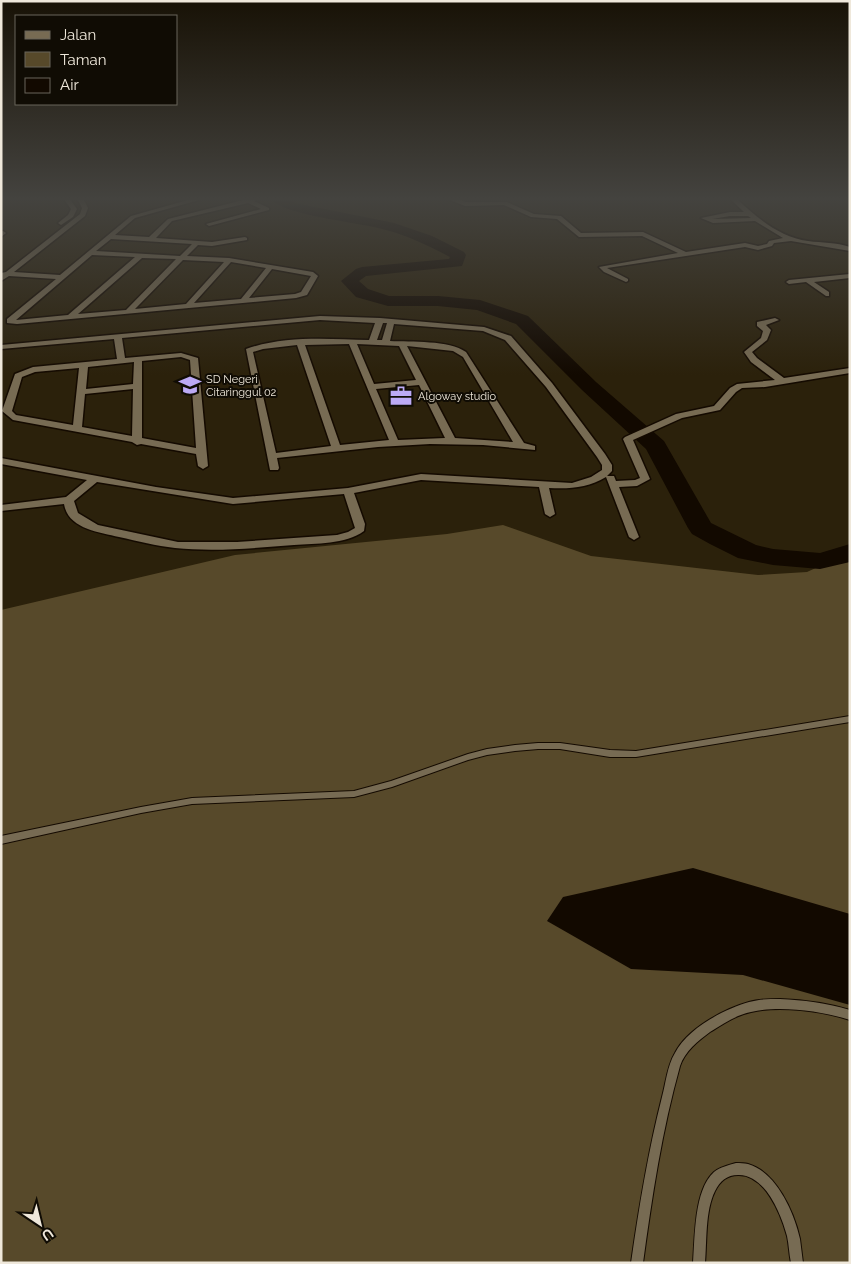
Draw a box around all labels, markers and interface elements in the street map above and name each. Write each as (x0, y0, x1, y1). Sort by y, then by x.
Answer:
legend (15, 15, 178, 105)
text: Jalan (60, 26, 96, 44)
text: Taman (60, 51, 106, 69)
text: Air (60, 76, 79, 94)
school or university icon: SD Negeri Citaringgul 02 (177, 372, 203, 398)
place label: SD Negeri Citaringgul 02 (206, 373, 277, 399)
office icon: Algoway studio (388, 383, 414, 409)
place label: Algoway studio (418, 390, 496, 403)
north arrow (15, 1199, 65, 1249)
text: U (39, 1225, 56, 1244)

